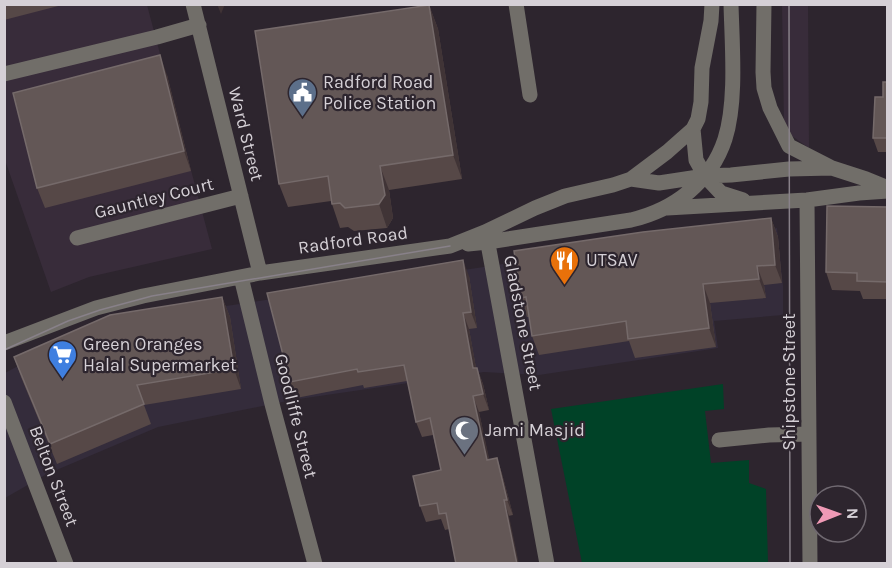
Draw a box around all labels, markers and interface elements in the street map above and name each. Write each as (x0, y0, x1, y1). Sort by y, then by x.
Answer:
place label: Radford Road Police Station (323, 71, 436, 114)
public building icon: Radford Road Police Station (286, 76, 318, 118)
street label: Ward Street (224, 85, 268, 184)
street label: Gauntley Court (92, 173, 216, 223)
street label: Radford Road (297, 221, 409, 259)
restaurant icon: UTSAV (549, 244, 581, 286)
place label: UTSAV (586, 249, 638, 271)
street label: Gladstone Street (499, 254, 547, 393)
street label: Shipstone Street (778, 313, 800, 451)
place label: Green Oranges Halal Supermarket (83, 333, 237, 376)
supermarket icon: Green Oranges Halal Supermarket (46, 338, 78, 380)
street label: Goodliffe Street (270, 351, 322, 481)
mosque icon: Jami Masjid (448, 414, 480, 456)
place label: Jami Masjid (485, 419, 585, 441)
street label: Belton Street (25, 422, 83, 530)
north arrow (808, 484, 868, 544)
text: N (843, 508, 862, 520)

